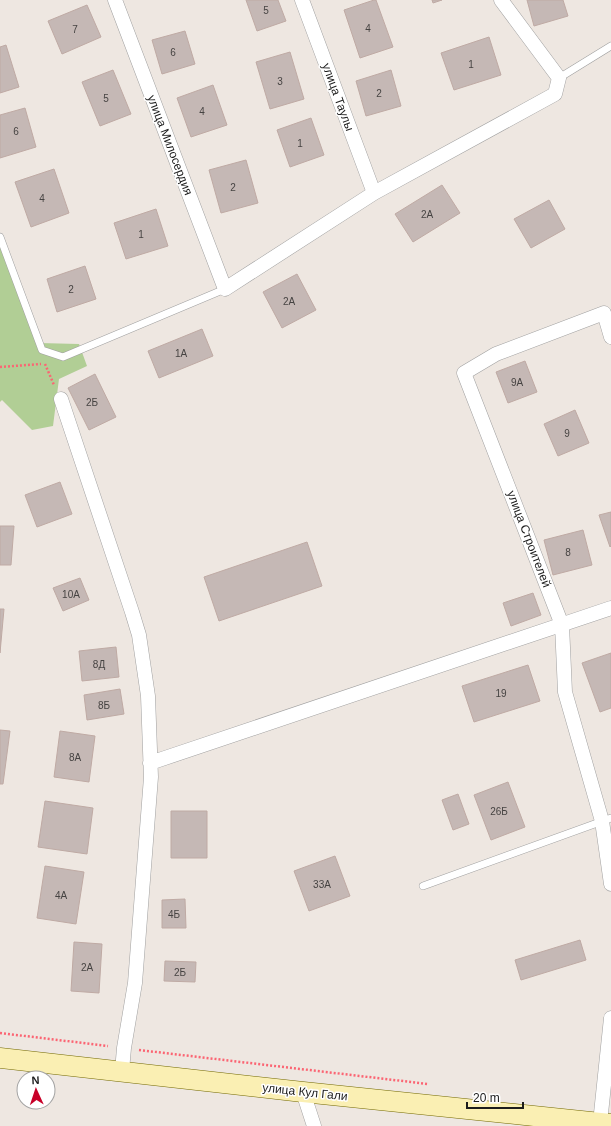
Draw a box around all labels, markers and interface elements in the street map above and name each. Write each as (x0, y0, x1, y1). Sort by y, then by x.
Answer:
house number: 5 (263, 5, 269, 16)
house number: 4 (365, 23, 371, 34)
house number: 7 (72, 24, 78, 35)
house number: 6 (170, 47, 176, 58)
house number: 1 (468, 59, 474, 70)
street label: улица Таулы (319, 61, 357, 133)
house number: 3 (277, 76, 283, 87)
house number: 2 (376, 88, 382, 99)
house number: 5 (103, 93, 109, 104)
street label: улица Милосердия (144, 93, 196, 197)
house number: 4 (199, 106, 205, 117)
house number: 6 (13, 126, 19, 137)
house number: 1 (297, 138, 303, 149)
house number: 2 (230, 182, 236, 193)
house number: 4 (39, 193, 45, 204)
house number: 2А (421, 209, 433, 220)
house number: 1 (138, 229, 144, 240)
house number: 2 (68, 284, 74, 295)
house number: 2А (283, 296, 295, 307)
house number: 1А (175, 348, 187, 359)
house number: 9А (511, 377, 523, 388)
house number: 2Б (86, 397, 98, 408)
house number: 9 (564, 428, 570, 439)
street label: улица Строителей (504, 489, 554, 589)
house number: 8 (565, 547, 571, 558)
house number: 10А (62, 589, 80, 600)
house number: 8Д (93, 659, 105, 670)
house number: 19 (495, 688, 507, 699)
house number: 8Б (98, 700, 110, 711)
house number: 8А (69, 752, 81, 763)
house number: 26Б (490, 806, 508, 817)
house number: 33А (313, 879, 331, 890)
house number: 4А (55, 890, 67, 901)
house number: 4Б (168, 909, 180, 920)
house number: 2А (81, 962, 93, 973)
house number: 2Б (174, 967, 186, 978)
north arrow (16, 1070, 56, 1110)
text: N (31, 1074, 40, 1086)
street label: улица Кул Гали (262, 1081, 348, 1103)
scale bar (467, 1084, 523, 1110)
text: 20 m (473, 1091, 500, 1105)

